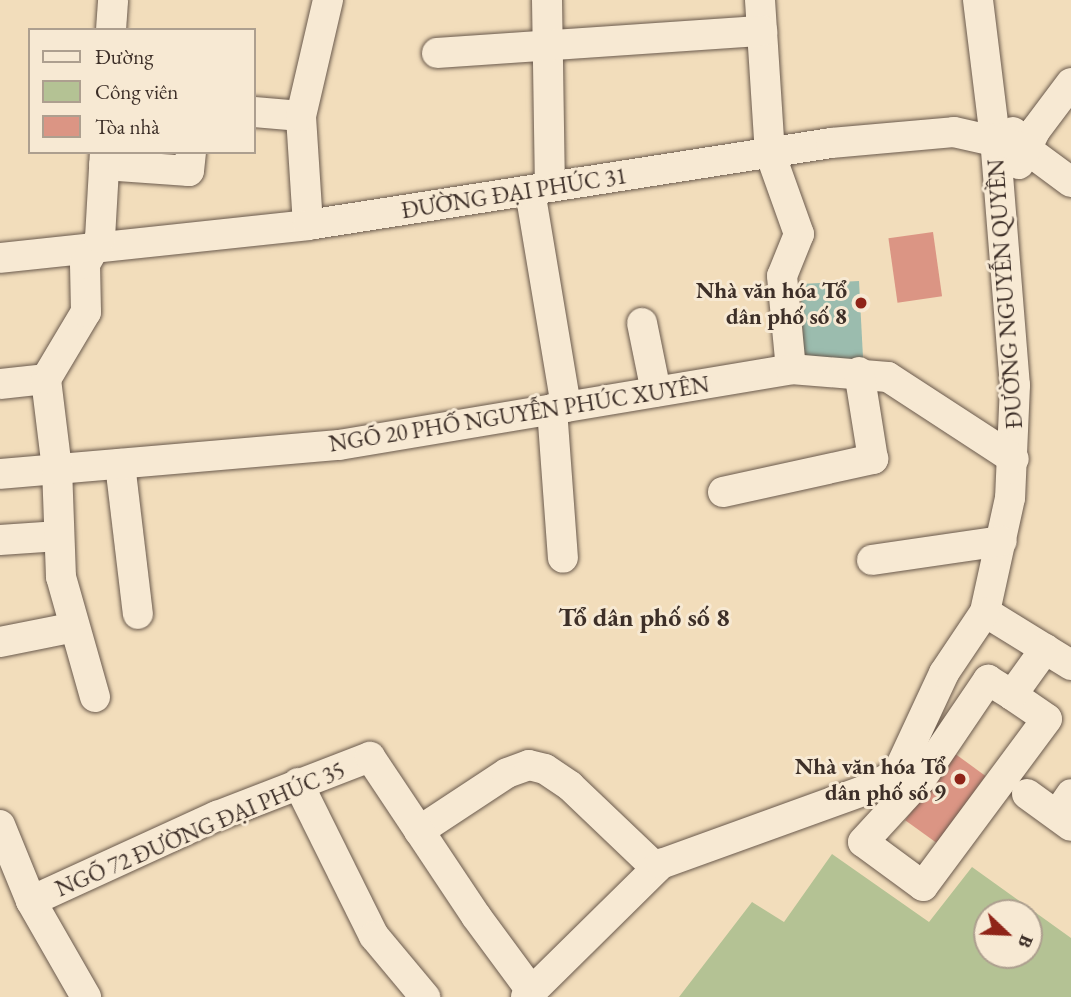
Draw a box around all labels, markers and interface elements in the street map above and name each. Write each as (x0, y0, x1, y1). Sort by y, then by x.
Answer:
legend (28, 28, 256, 154)
text: Đường (95, 43, 153, 70)
text: Công viên (95, 78, 178, 105)
text: Tòa nhà (95, 113, 160, 140)
street label: ĐƯỜNG NGUYỄN QUYỀN (982, 158, 1028, 430)
street label: ĐƯỜNG ĐẠI PHÚC 31 (399, 162, 629, 224)
place label: Nhà văn hóa Tổ dân phố số 8 (696, 276, 847, 330)
marker: Nhà văn hóa Tổ dân phố số 8 (853, 295, 869, 311)
street label: NGÕ 20 PHỐ NGUYỄN PHÚC XUYÊN (327, 370, 711, 458)
district label: Tổ dân phố số 8 (558, 602, 730, 634)
place label: Nhà văn hóa Tổ dân phố số 9 (795, 752, 946, 806)
street label: NGÕ 72 ĐƯỜNG ĐẠI PHÚC 35 (51, 755, 349, 903)
marker: Nhà văn hóa Tổ dân phố số 9 (952, 771, 968, 787)
north arrow (973, 899, 1043, 969)
text: B (1012, 931, 1040, 952)

